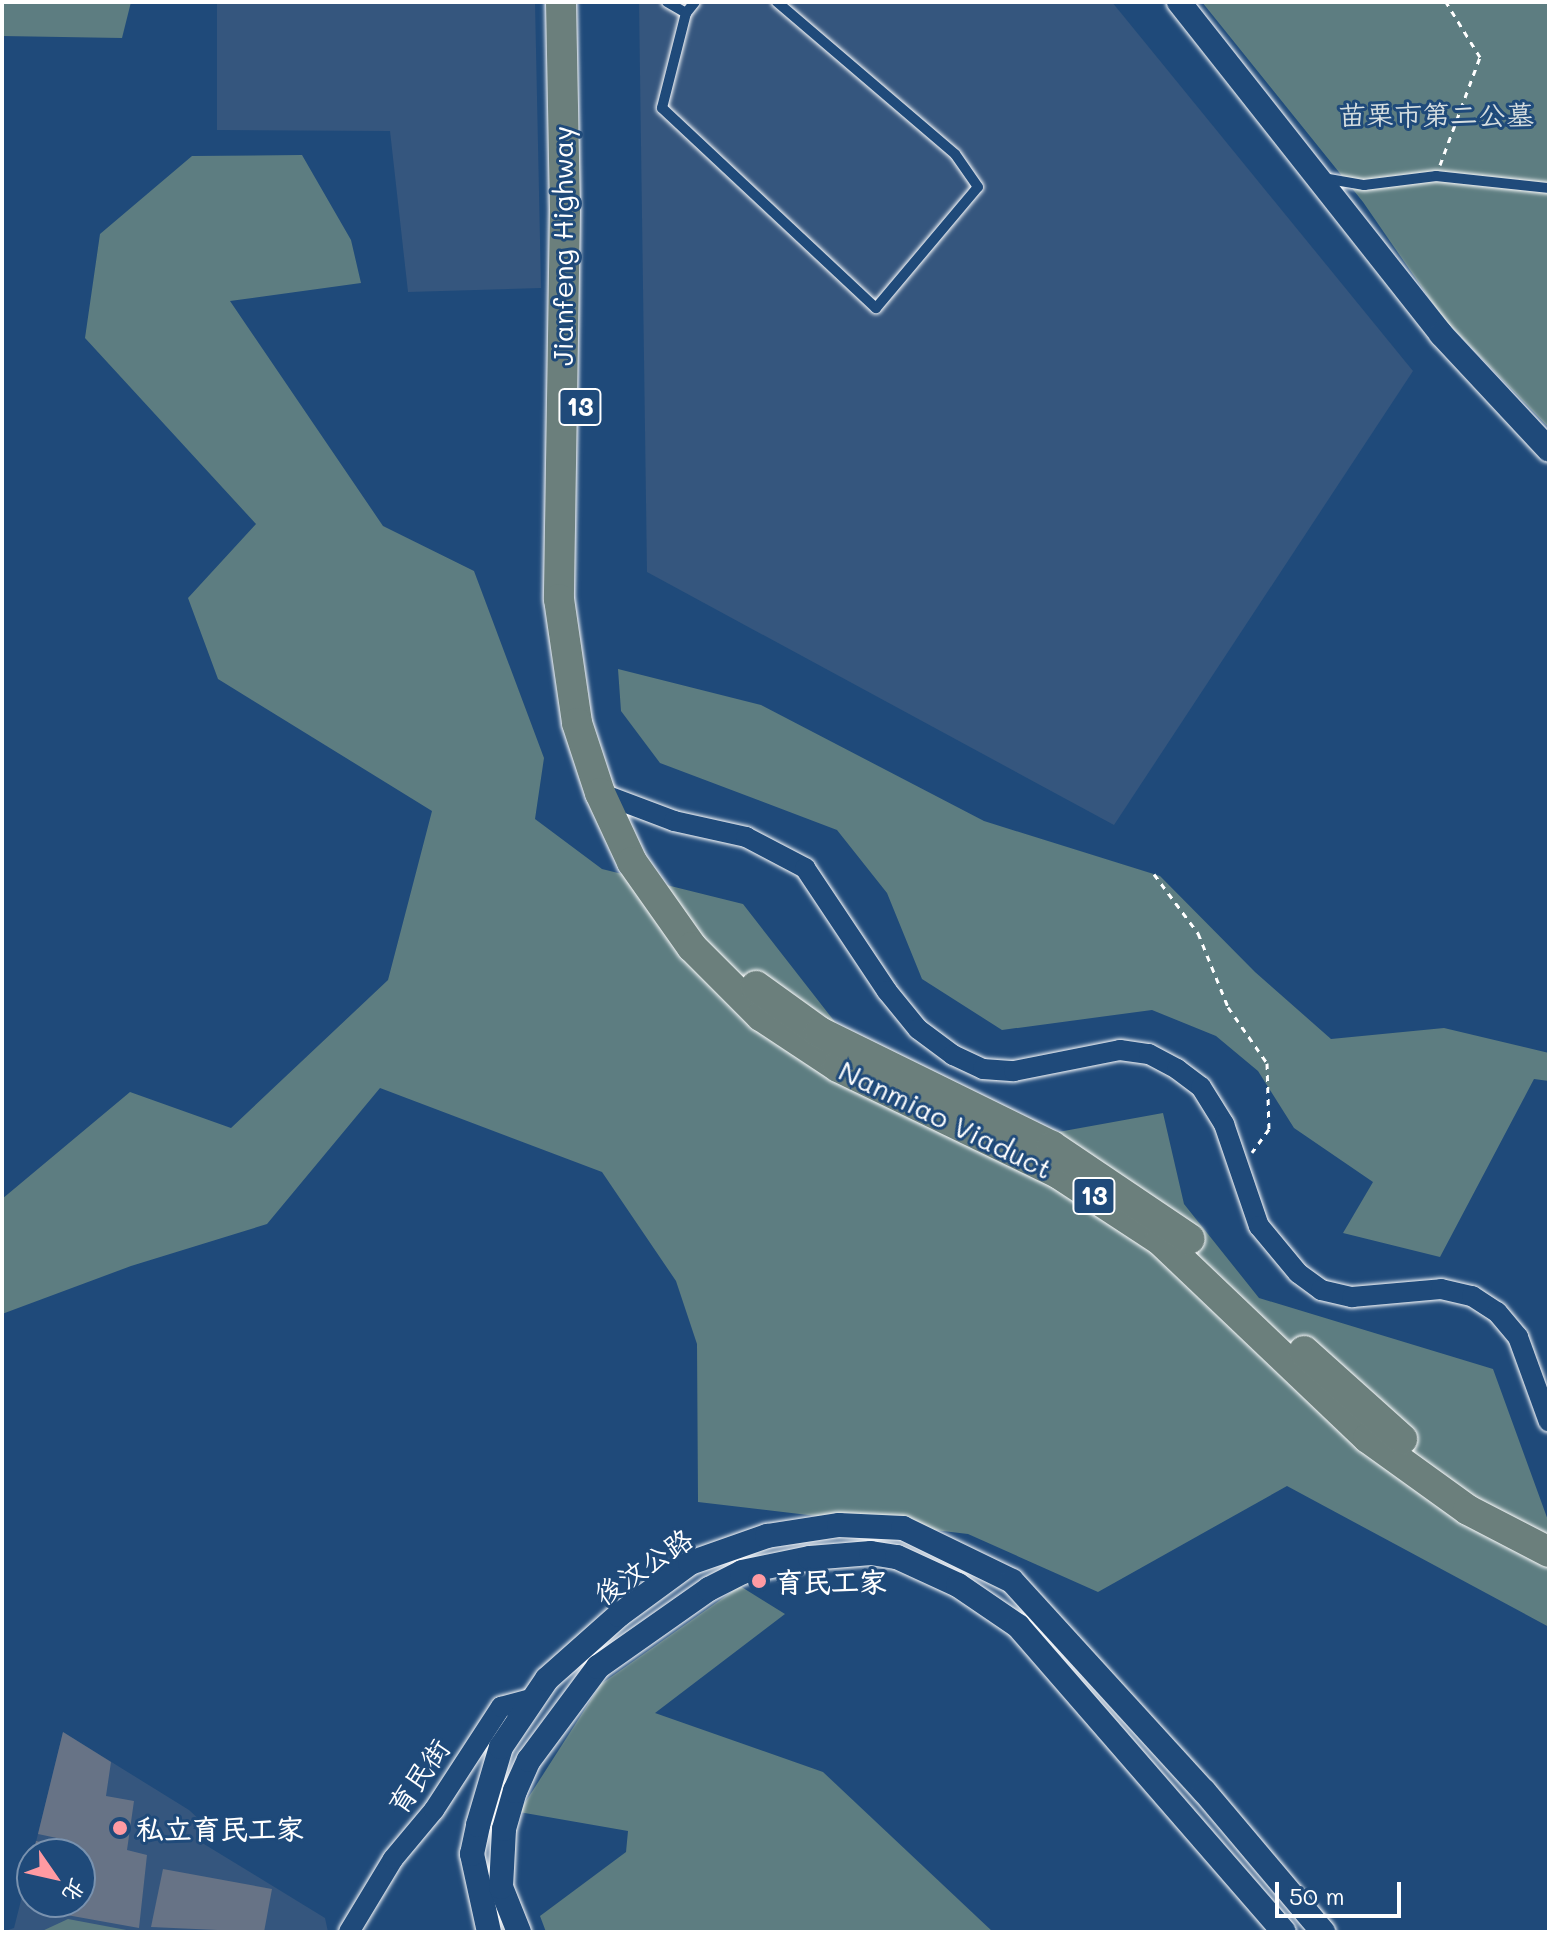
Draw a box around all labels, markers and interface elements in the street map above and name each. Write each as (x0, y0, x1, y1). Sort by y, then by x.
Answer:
park label: 苗栗市第二公墓 (1338, 97, 1534, 131)
street label: Jianfeng Highway (545, 126, 579, 366)
road number: 13 (558, 385, 602, 429)
street label: Nanmiao Viaduct (834, 1053, 1058, 1185)
road number: 13 (1072, 1174, 1116, 1218)
street label: 後汶公路 (587, 1521, 699, 1611)
place label: 育民工家 (775, 1564, 887, 1598)
marker: 育民工家 (750, 1572, 768, 1590)
street label: 育民街 (380, 1732, 456, 1820)
place label: 私立育民工家 (136, 1811, 304, 1845)
marker: 私立育民工家 (111, 1819, 129, 1837)
north arrow (16, 1838, 96, 1918)
scale bar (1279, 1866, 1405, 1916)
text: 北 (56, 1873, 93, 1908)
text: 50 m (1289, 1880, 1345, 1911)

